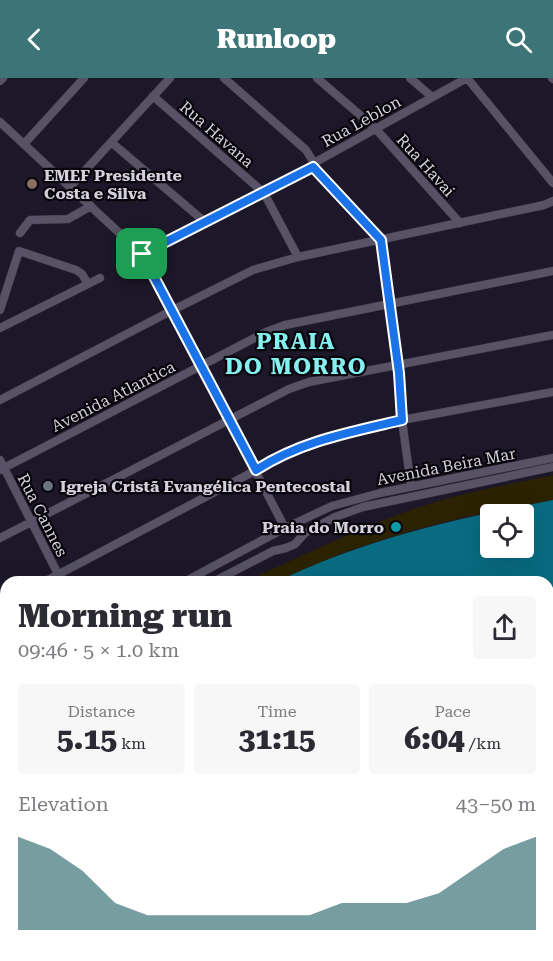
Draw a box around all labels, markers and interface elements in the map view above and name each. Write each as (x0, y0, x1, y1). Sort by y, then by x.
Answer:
icon: back (18, 23, 51, 56)
text: Runloop (217, 23, 336, 55)
icon: search (502, 23, 535, 56)
street label: Rua Leblon (318, 92, 404, 151)
street label: Rua Havana (176, 97, 258, 172)
street label: Rua Havai (393, 130, 459, 201)
place label: EMEF Presidente Costa e Silva (44, 166, 182, 203)
marker: EMEF Presidente Costa e Silva (25, 177, 39, 191)
pin (116, 228, 167, 279)
icon: arrive (125, 237, 158, 270)
district label: PRAIA DO MORRO (225, 329, 367, 379)
street label: Avenida Atlantica (48, 357, 179, 436)
street label: Avenida Beira Mar (375, 444, 518, 489)
street label: Rua Cannes (14, 471, 72, 560)
place label: Igreja Cristã Evangélica Pentecostal (60, 477, 351, 496)
marker: Igreja Cristã Evangélica Pentecostal (41, 479, 55, 493)
map controls (480, 504, 534, 558)
button: locate (480, 504, 534, 558)
place label: Praia do Morro (262, 518, 384, 537)
marker: Praia do Morro (389, 520, 403, 534)
text: Morning run (18, 596, 232, 635)
button: share (473, 596, 536, 659)
text: 09:46 · 5 × 1.0 km (18, 638, 179, 662)
text: Distance (67, 702, 135, 721)
text: Time (257, 702, 297, 721)
text: Pace (435, 702, 471, 721)
text: 5.15 (57, 721, 117, 756)
text: 31:15 (238, 721, 316, 756)
text: 6:04 (404, 721, 465, 756)
text: km (117, 734, 146, 753)
text: /km (465, 734, 501, 753)
text: Elevation (18, 792, 109, 816)
text: 43–50 m (456, 792, 536, 816)

